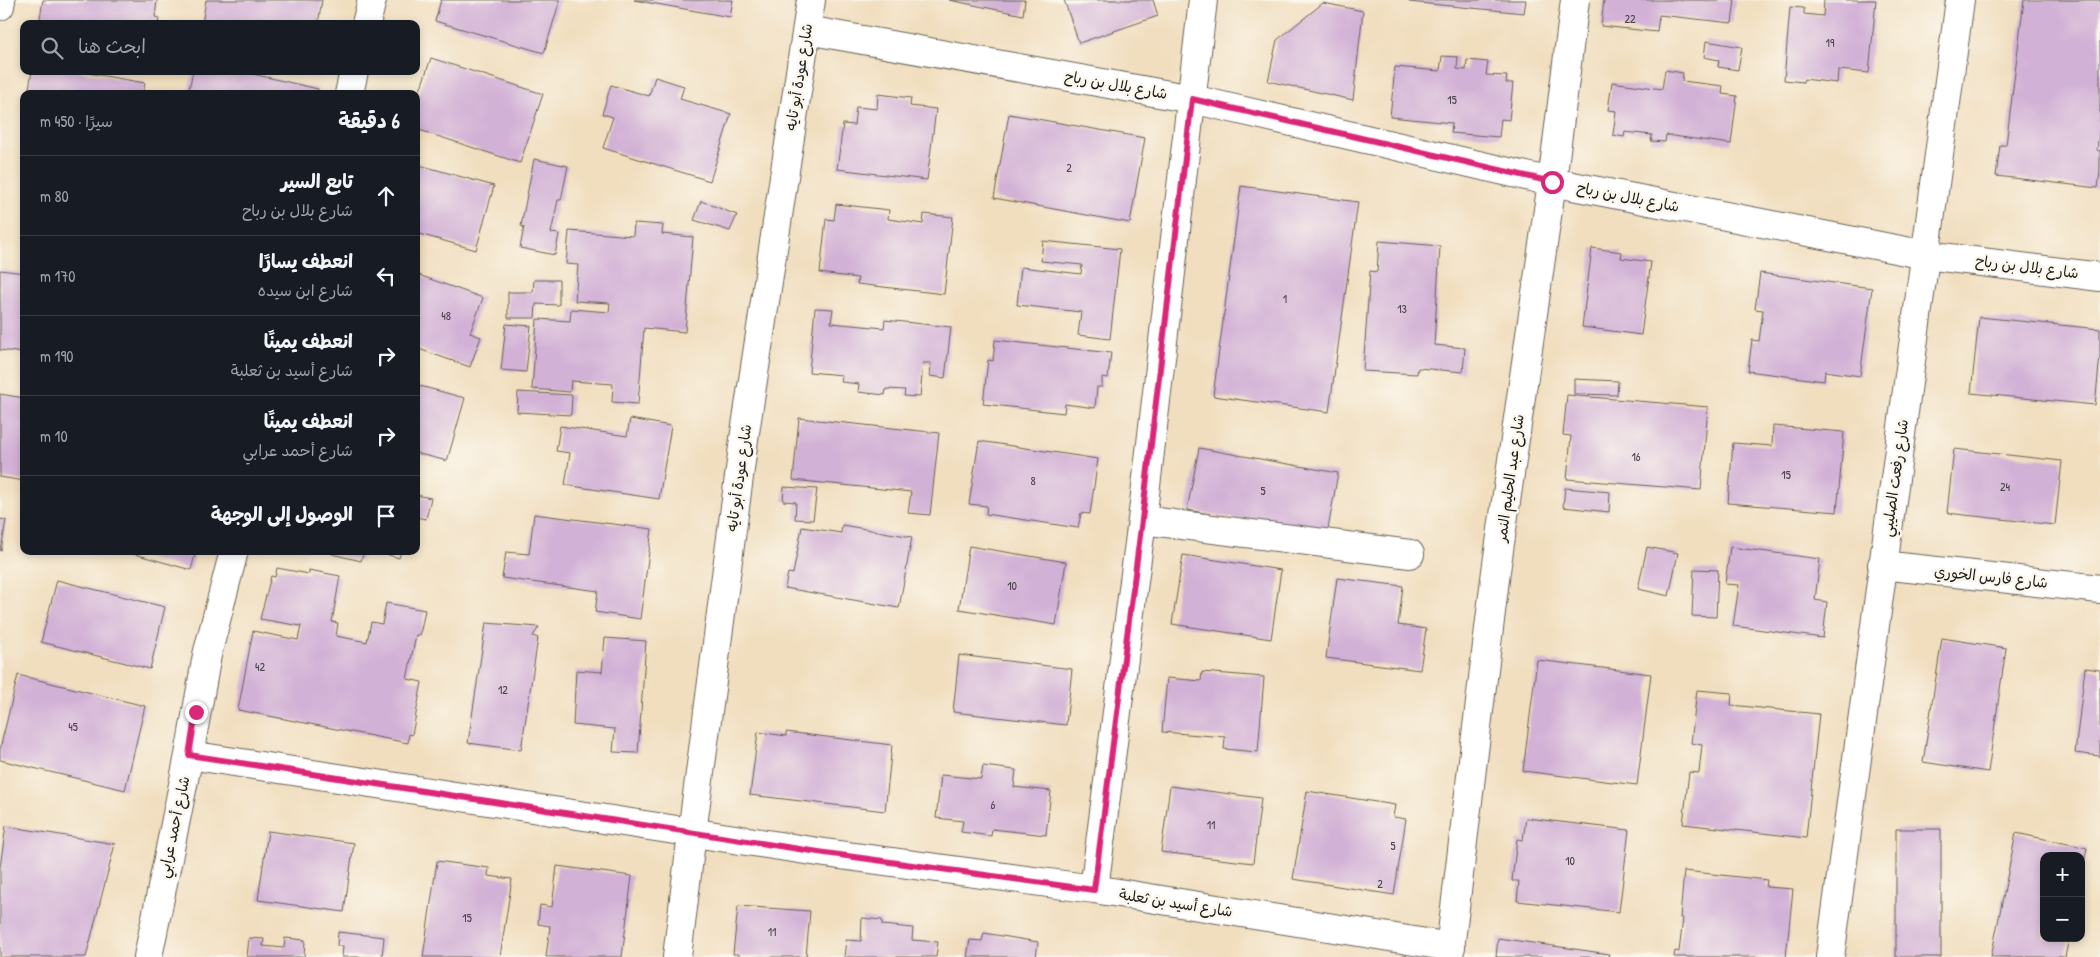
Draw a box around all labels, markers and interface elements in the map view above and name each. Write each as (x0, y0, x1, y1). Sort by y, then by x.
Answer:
house number: 22 (1624, 10, 1636, 27)
search box (20, 20, 420, 75)
street label: شارع عودة أبو تايه (780, 22, 817, 132)
text: ابحث هنا (78, 33, 146, 59)
icon: search (38, 34, 66, 62)
house number: 19 (1826, 34, 1835, 51)
street label: شارع بلال بن رباح (1063, 65, 1169, 104)
house number: 15 (1447, 91, 1457, 108)
text: 6 دقيقة (338, 106, 400, 135)
text: سيرًا · 450 m (40, 110, 113, 132)
house number: 2 (1066, 159, 1072, 176)
text: تابع السير (281, 168, 353, 194)
route start (1541, 171, 1564, 194)
street label: شارع بلال بن رباح (1575, 176, 1681, 217)
icon: ahead (372, 182, 400, 210)
text: 80 m (40, 185, 69, 207)
text: شارع بلال بن رباح (242, 199, 353, 221)
text: انعطف يسارًا (259, 248, 353, 274)
street label: شارع بلال بن رباح (1974, 250, 2080, 283)
icon: left (372, 262, 400, 290)
text: 170 m (40, 265, 75, 287)
text: شارع ابن سيده (258, 279, 353, 301)
house number: 1 (1283, 290, 1287, 307)
house number: 13 (1397, 300, 1407, 317)
house number: 48 (441, 307, 451, 324)
text: انعطف يمينًا (264, 328, 353, 354)
icon: right (372, 342, 400, 370)
text: 190 m (40, 345, 73, 367)
text: شارع أسيد بن ثعلبة (231, 359, 353, 381)
text: انعطف يمينًا (264, 408, 353, 434)
street label: شارع عبد الحليم النمر (1490, 413, 1531, 545)
street label: شارع رفعت الصليبي (1876, 418, 1916, 539)
icon: right (372, 422, 400, 450)
street label: شارع عودة أبو تايه (721, 423, 756, 533)
text: 10 m (40, 425, 68, 447)
text: شارع أحمد عرابي (242, 439, 353, 461)
house number: 16 (1631, 448, 1641, 465)
house number: 15 (1781, 466, 1791, 483)
house number: 8 (1030, 472, 1036, 489)
house number: 24 (2000, 478, 2011, 495)
house number: 5 (1260, 482, 1266, 499)
text: الوصول إلى الوجهة (211, 501, 353, 527)
icon: arrive (372, 502, 400, 530)
street label: شارع فارس الخوري (1933, 560, 2049, 594)
house number: 10 (1007, 577, 1017, 594)
house number: 42 (255, 658, 265, 675)
house number: 12 (498, 681, 508, 698)
route end (185, 701, 208, 724)
house number: 45 (68, 718, 78, 735)
street label: شارع أحمد عرابي (152, 774, 197, 880)
house number: 6 (991, 796, 996, 813)
house number: 11 (1207, 816, 1215, 833)
house number: 5 (1390, 837, 1396, 854)
house number: 10 (1565, 852, 1575, 869)
map controls (2040, 852, 2085, 942)
button: + (2040, 852, 2085, 897)
house number: 2 (1377, 875, 1383, 892)
street label: شارع أسيد بن ثعلبة (1118, 883, 1234, 922)
button: − (2040, 897, 2085, 942)
house number: 15 (462, 909, 472, 926)
house number: 11 (768, 923, 776, 940)

